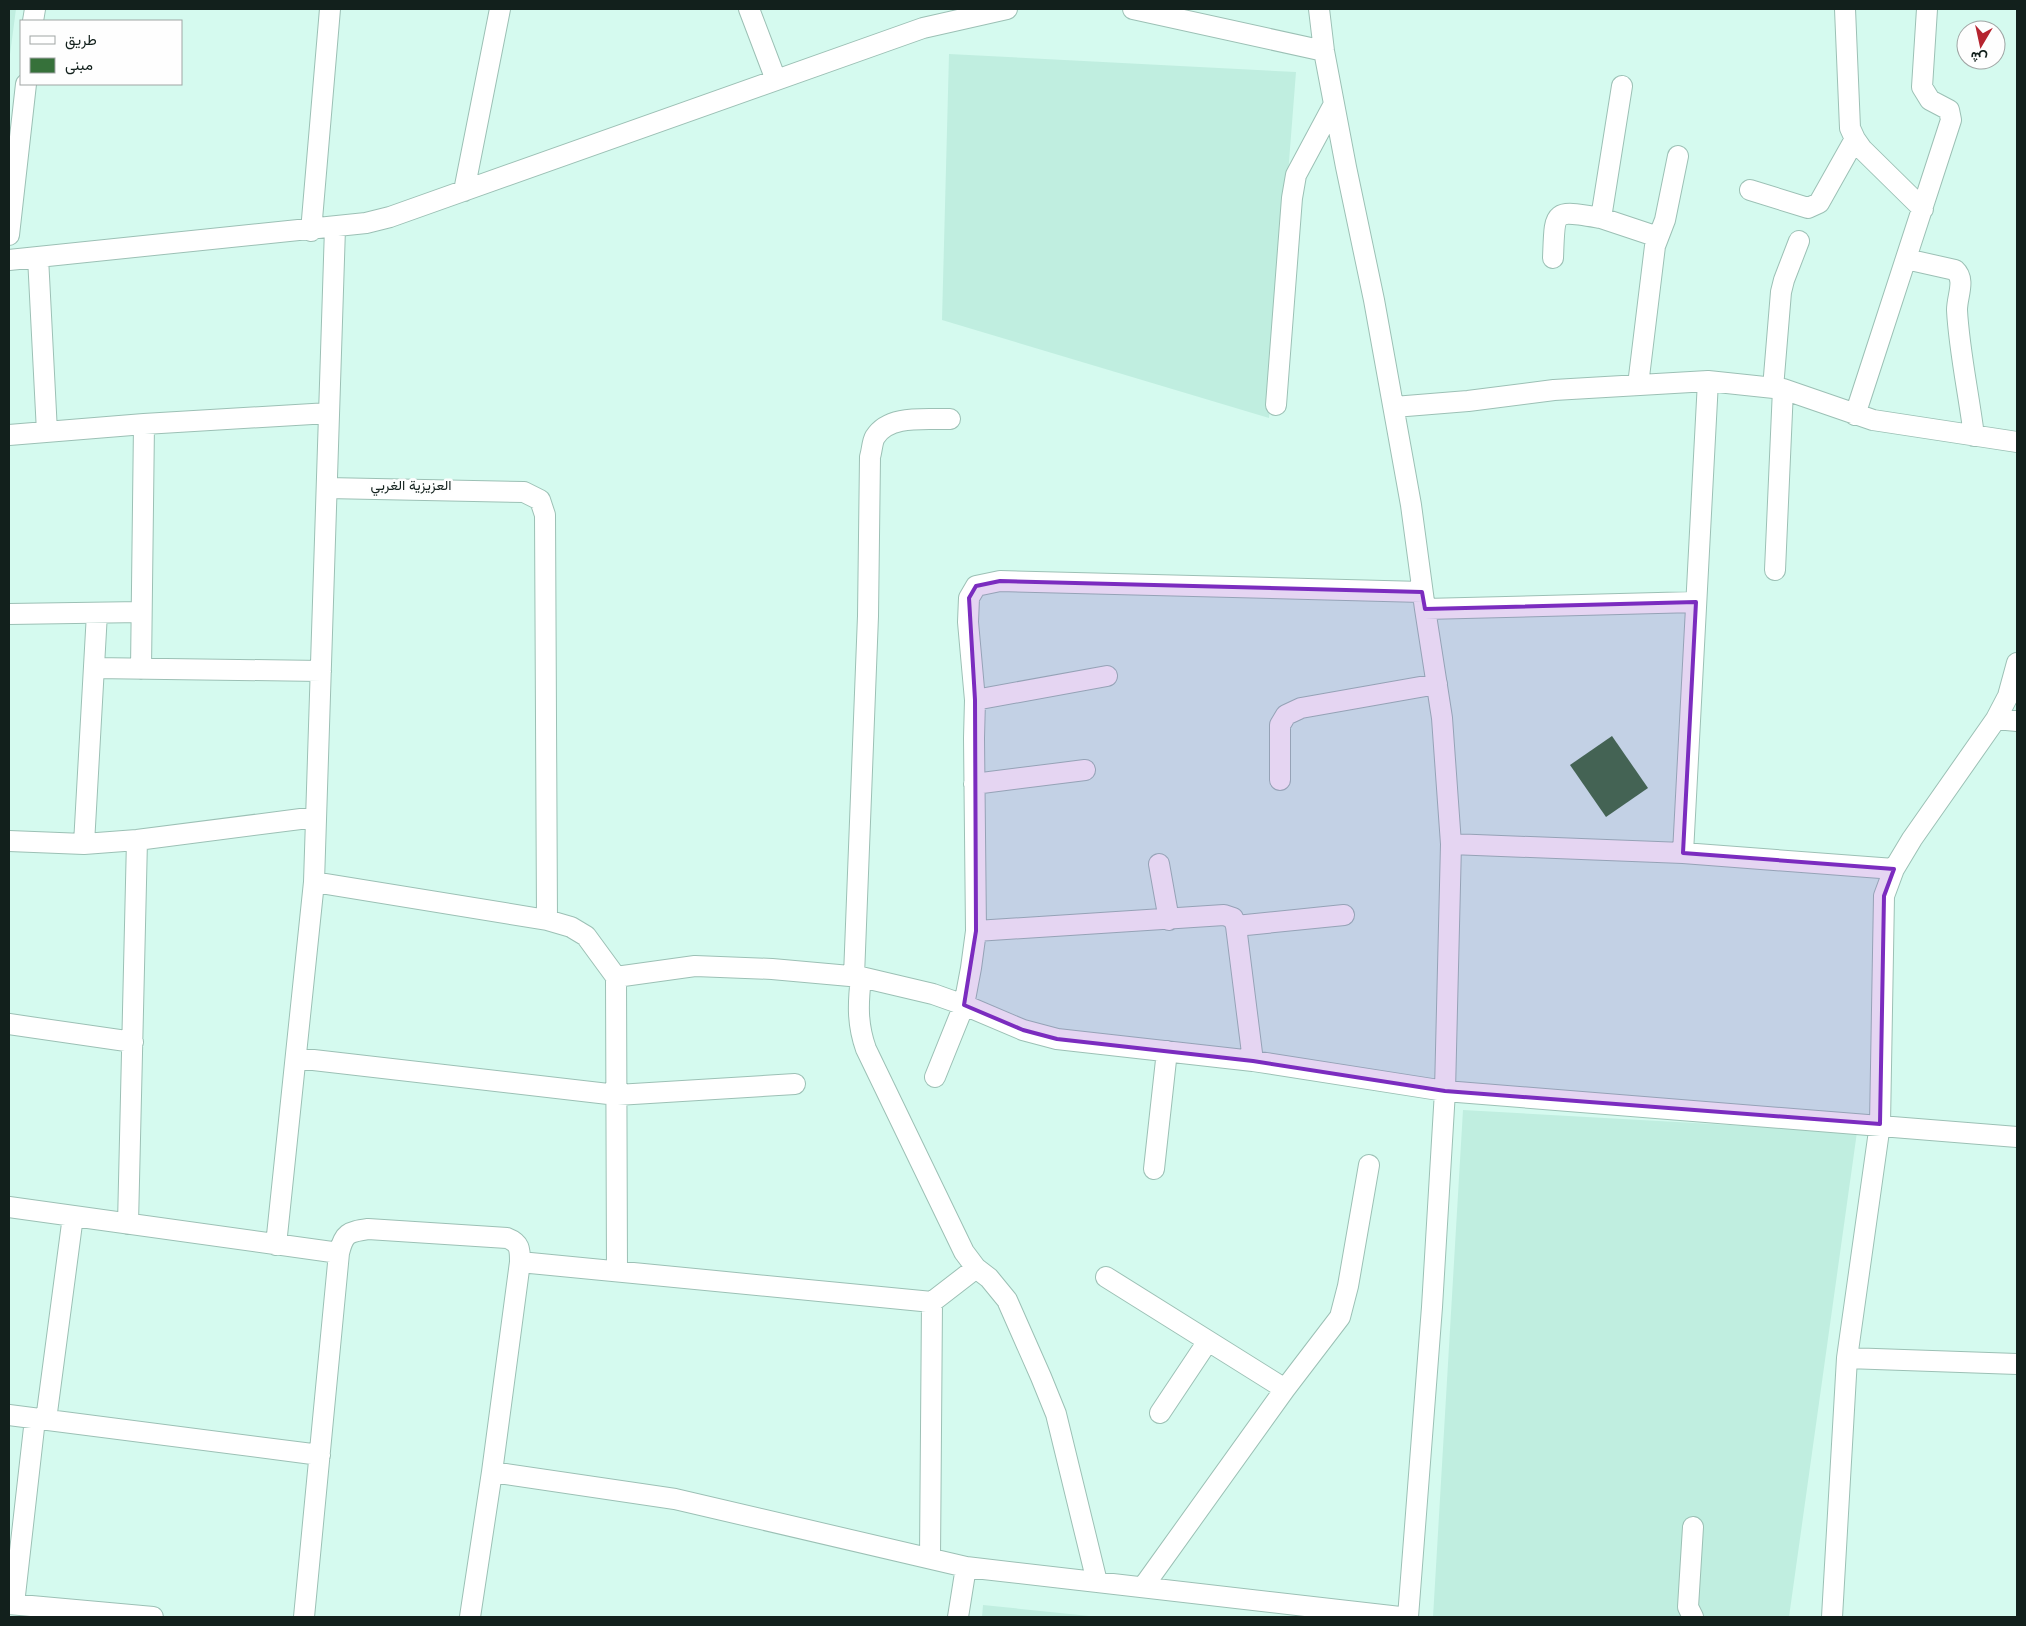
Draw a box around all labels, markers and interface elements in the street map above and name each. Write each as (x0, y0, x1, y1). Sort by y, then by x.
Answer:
legend (20, 20, 182, 85)
north arrow (1956, 20, 2006, 70)
text: طريق (65, 29, 97, 50)
text: ش (1969, 48, 1989, 69)
text: مبنى (65, 54, 93, 75)
district label: العزيزية الغربي (370, 475, 452, 497)

